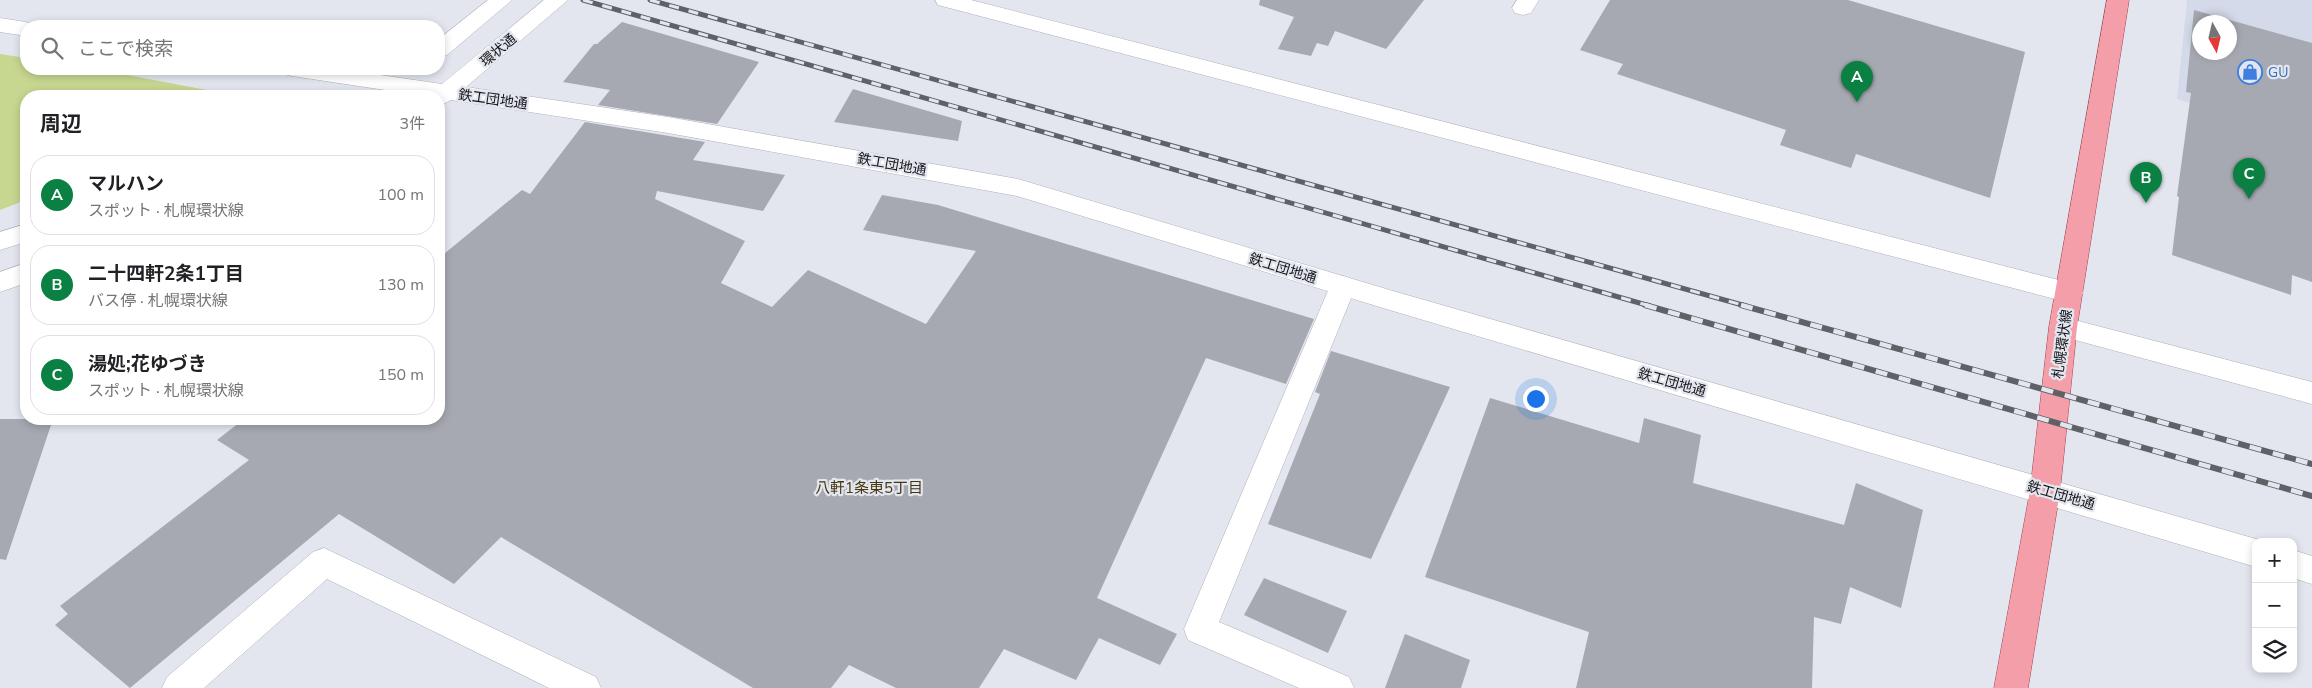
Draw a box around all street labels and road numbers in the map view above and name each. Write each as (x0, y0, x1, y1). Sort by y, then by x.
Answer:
street label: 環状通 (476, 30, 521, 71)
street label: 鉄工団地通 (457, 85, 529, 114)
street label: 鉄工団地通 (856, 149, 928, 180)
street label: 鉄工団地通 (1247, 249, 1319, 288)
street label: 札幌環状線 (2048, 308, 2077, 380)
street label: 鉄工団地通 (1636, 364, 1708, 401)
street label: 鉄工団地通 (2025, 477, 2097, 514)

